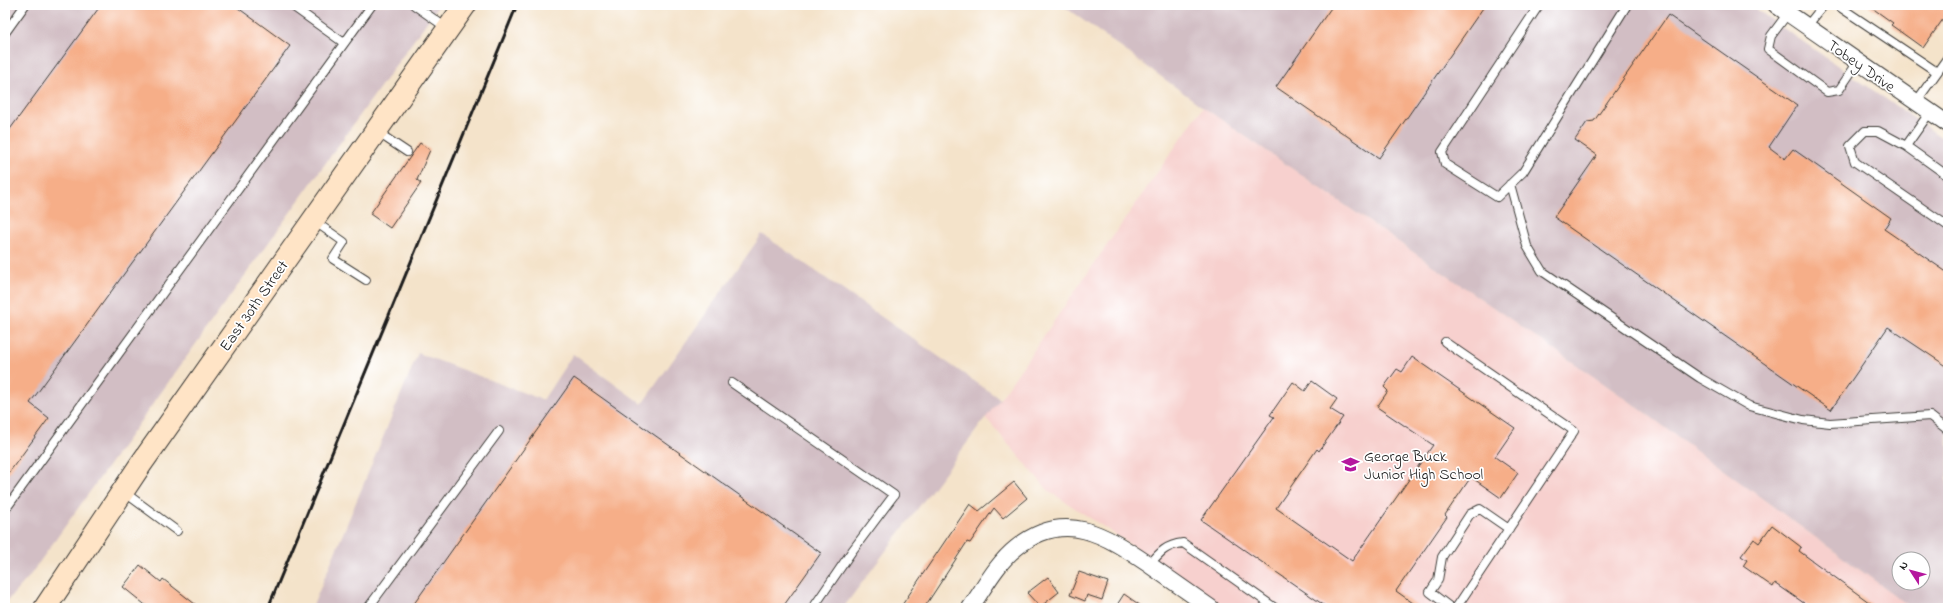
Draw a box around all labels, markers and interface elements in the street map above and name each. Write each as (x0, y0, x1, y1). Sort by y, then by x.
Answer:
street label: Tobey Drive (1822, 34, 1900, 99)
street label: East 30th Street (214, 255, 295, 357)
place label: George Buck Junior High School (1364, 445, 1483, 487)
school or university icon: George Buck Junior High School (1341, 454, 1361, 474)
north arrow (1891, 551, 1931, 591)
text: N (1895, 558, 1912, 573)

